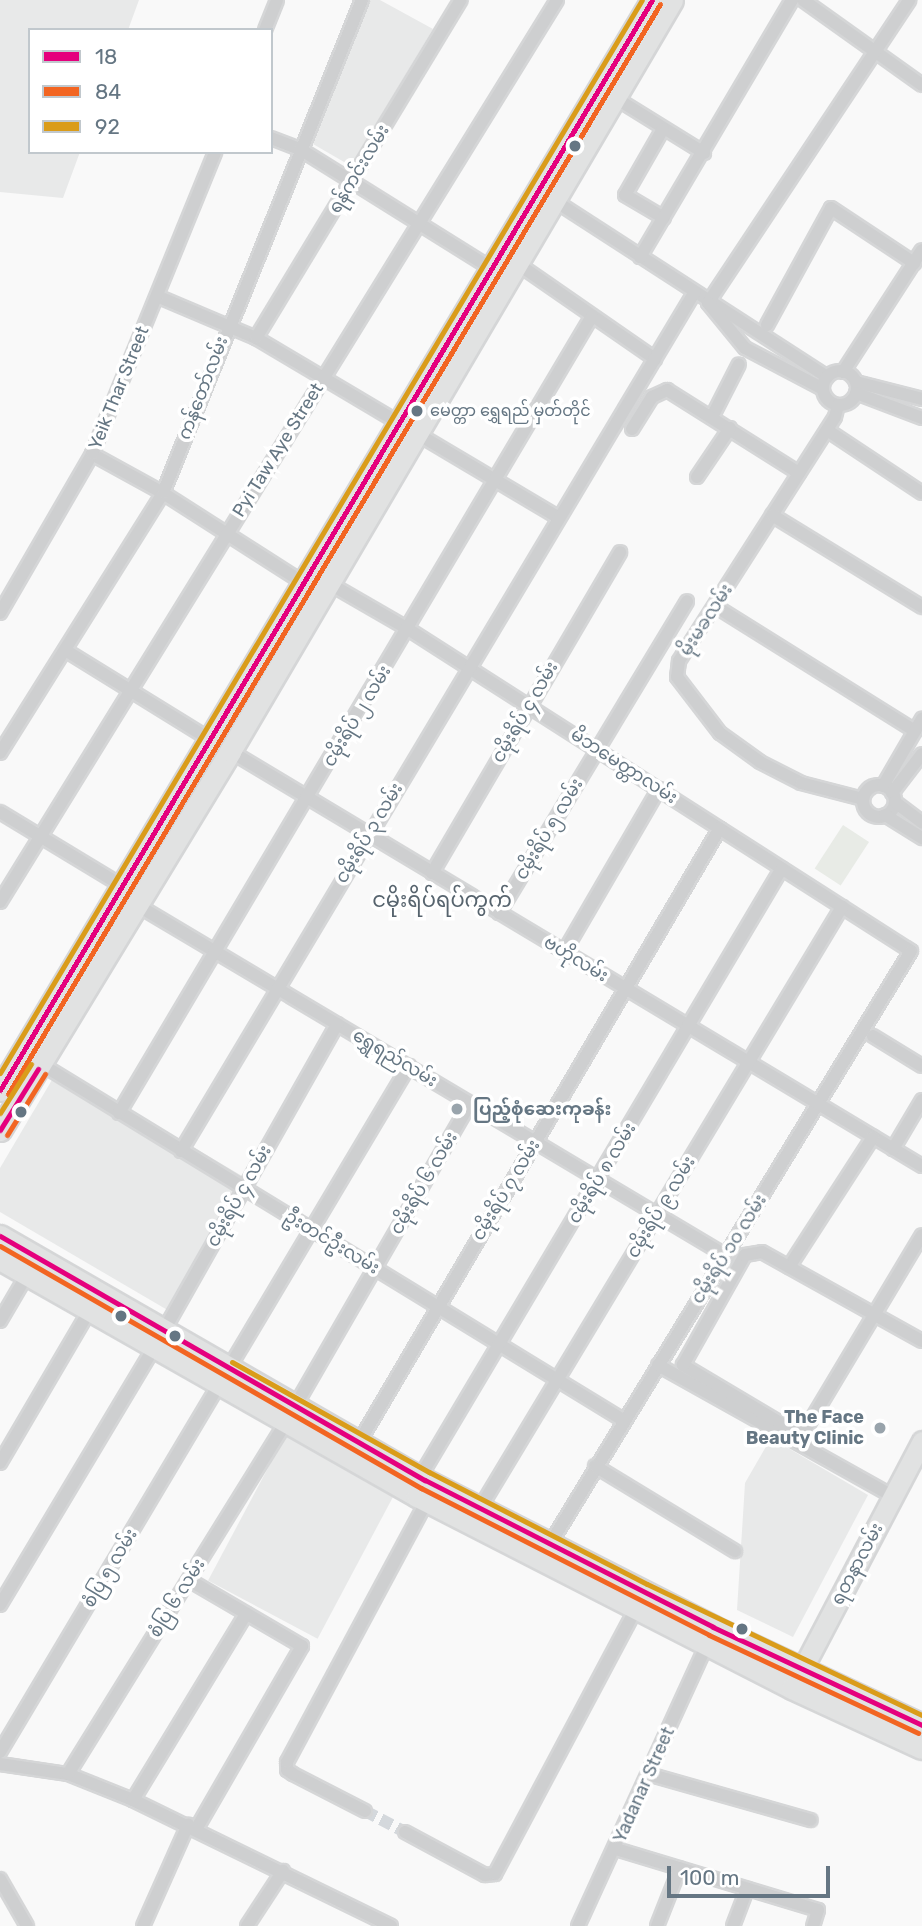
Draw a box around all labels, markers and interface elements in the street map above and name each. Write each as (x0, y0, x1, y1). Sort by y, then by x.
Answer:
legend (28, 28, 273, 154)
text: 18 (95, 44, 117, 69)
text: 84 (95, 79, 121, 104)
text: 92 (95, 114, 120, 139)
street label: ရန်ကင်းလမ်း (324, 121, 394, 217)
unlabelled marker (568, 139, 582, 153)
street label: Yeik Thar Street (84, 323, 154, 453)
street label: ကန်တော်လမ်း (173, 333, 233, 443)
street label: Pyi Taw Aye Street (228, 378, 328, 522)
place label: မေတ္တာ ရွှေရည် မှတ်တိုင် (430, 401, 591, 421)
marker: မေတ္တာ ရွှေရည် မှတ်တိုင် (410, 404, 424, 418)
street label: မိုးမခလမ်း (675, 580, 737, 660)
street label: ငမိုးရိပ် ၄ လမ်း (487, 658, 563, 766)
street label: ငမိုးရိပ် ၂ လမ်း (318, 661, 396, 771)
street label: မိဘမေတ္တာလမ်း (567, 724, 681, 808)
street label: ငမိုးရိပ် ၅ လမ်း (510, 774, 588, 884)
street label: ငမိုးရိပ် ၃ လမ်း (331, 779, 407, 887)
district label: ငမိုးရိပ်ရပ်ကွက် (372, 887, 512, 913)
street label: ဗဟိုလမ်း (540, 931, 612, 987)
street label: ရွှေရည်လမ်း (349, 1024, 441, 1092)
place label: ပြည့်စုံဆေးကုခန်း (473, 1098, 611, 1120)
marker: ပြည့်စုံဆေးကုခန်း (447, 1099, 467, 1119)
unlabelled marker (14, 1105, 28, 1119)
street label: ငမိုးရိပ် ၈ လမ်း (563, 1119, 641, 1227)
street label: ငမိုးရိပ် ၆ လမ်း (386, 1128, 462, 1238)
street label: ငမိုးရိပ် ၇ လမ်း (467, 1136, 545, 1244)
street label: ငမိုးရိပ် ၄ လမ်း (202, 1141, 276, 1251)
street label: ငမိုးရိပ် ၉ လမ်း (622, 1152, 700, 1262)
street label: ငမိုးရိပ် ၁၀ လမ်း (687, 1190, 771, 1308)
street label: ဦးတင်ဦးလမ်း (281, 1205, 383, 1279)
unlabelled marker (114, 1309, 128, 1323)
unlabelled marker (168, 1329, 182, 1343)
place label: The Face Beauty Clinic (745, 1407, 864, 1450)
marker: The Face Beauty Clinic (870, 1418, 890, 1438)
street label: ရတနာလမ်း (826, 1519, 888, 1609)
street label: စံပြ ၅ လမ်း (78, 1525, 142, 1611)
street label: စံပြ ၆ လမ်း (144, 1555, 210, 1641)
unlabelled marker (735, 1622, 749, 1636)
street label: Yadanar Street (609, 1724, 679, 1846)
scale bar (670, 1853, 833, 1897)
text: 100 m (680, 1865, 739, 1890)

